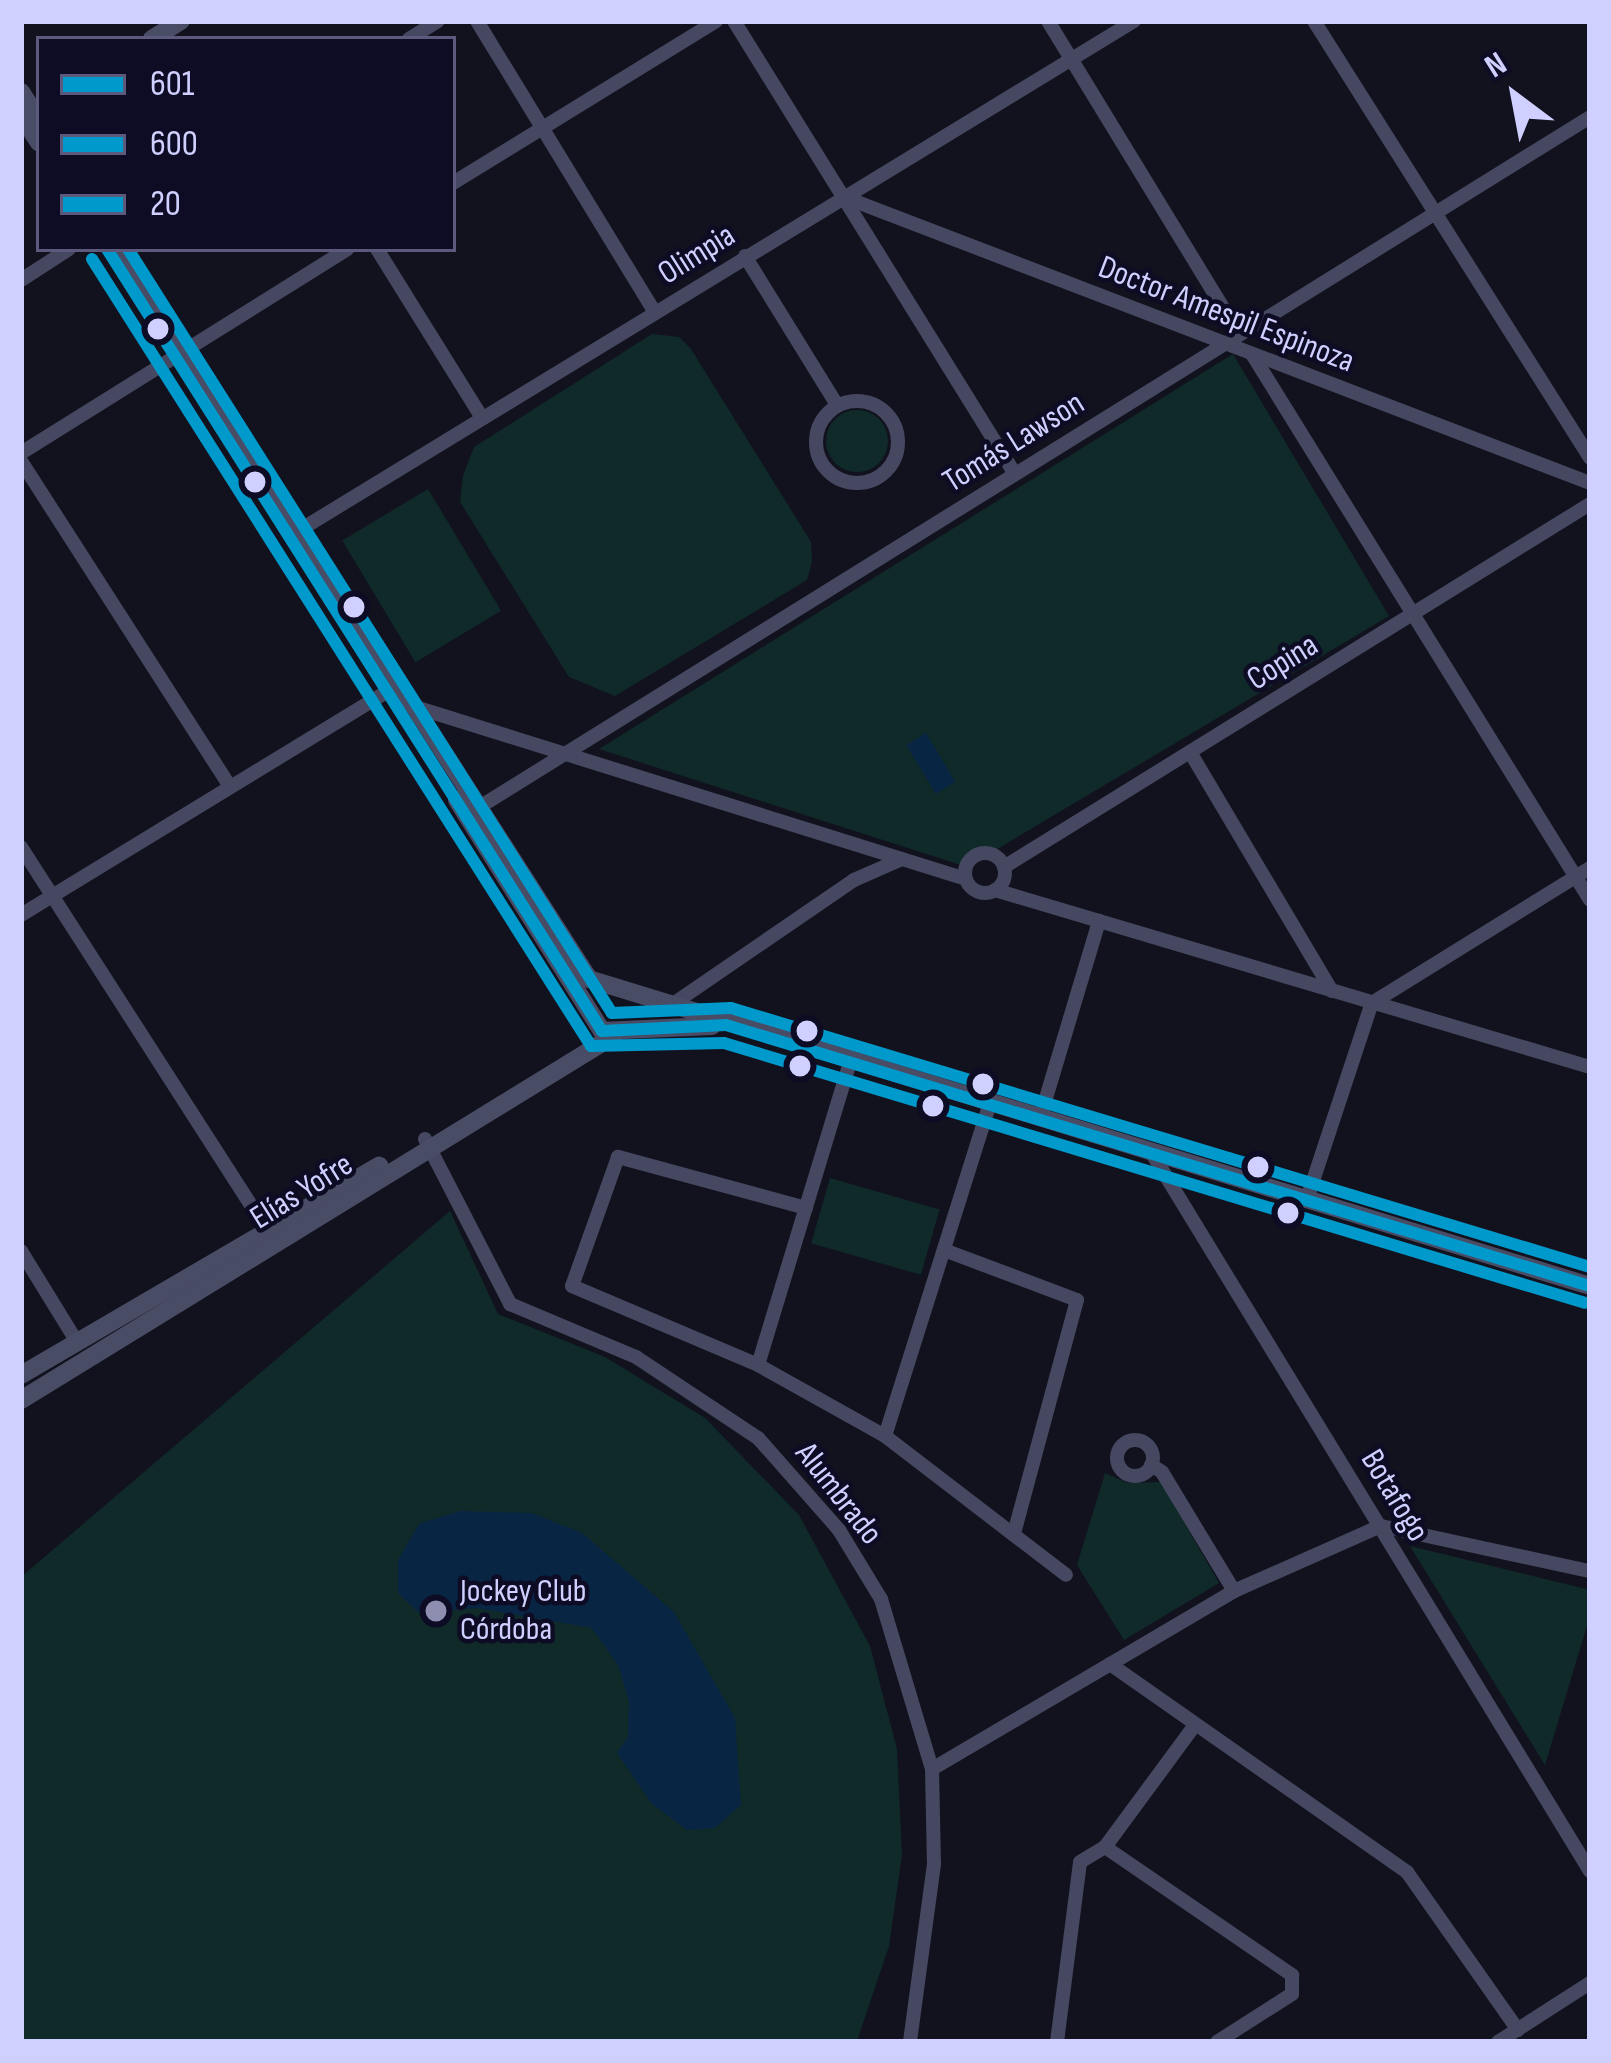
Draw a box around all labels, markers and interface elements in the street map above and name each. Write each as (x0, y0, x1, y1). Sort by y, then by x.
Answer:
legend (36, 36, 456, 252)
north arrow (1455, 36, 1575, 156)
text: N (1478, 44, 1514, 87)
text: 601 (150, 63, 194, 106)
text: 600 (150, 123, 198, 166)
text: 20 (150, 183, 181, 226)
street label: Olimpia (651, 216, 743, 294)
street label: Doctor Amespil Espinoza (1093, 248, 1359, 382)
unlabelled marker (147, 318, 169, 340)
street label: Tomás Lawson (936, 384, 1092, 502)
unlabelled marker (244, 471, 266, 493)
unlabelled marker (343, 596, 365, 618)
street label: Copina (1240, 626, 1326, 700)
unlabelled marker (796, 1020, 818, 1042)
unlabelled marker (789, 1055, 811, 1077)
unlabelled marker (972, 1073, 994, 1095)
unlabelled marker (922, 1095, 944, 1117)
street label: Elías Yofre (244, 1145, 360, 1239)
unlabelled marker (1247, 1156, 1269, 1178)
unlabelled marker (1277, 1202, 1299, 1224)
street label: Alumbrado (786, 1435, 890, 1553)
street label: Botafogo (1351, 1443, 1437, 1549)
place label: Jockey Club Córdoba (460, 1572, 586, 1650)
marker: Jockey Club Córdoba (423, 1598, 449, 1624)

